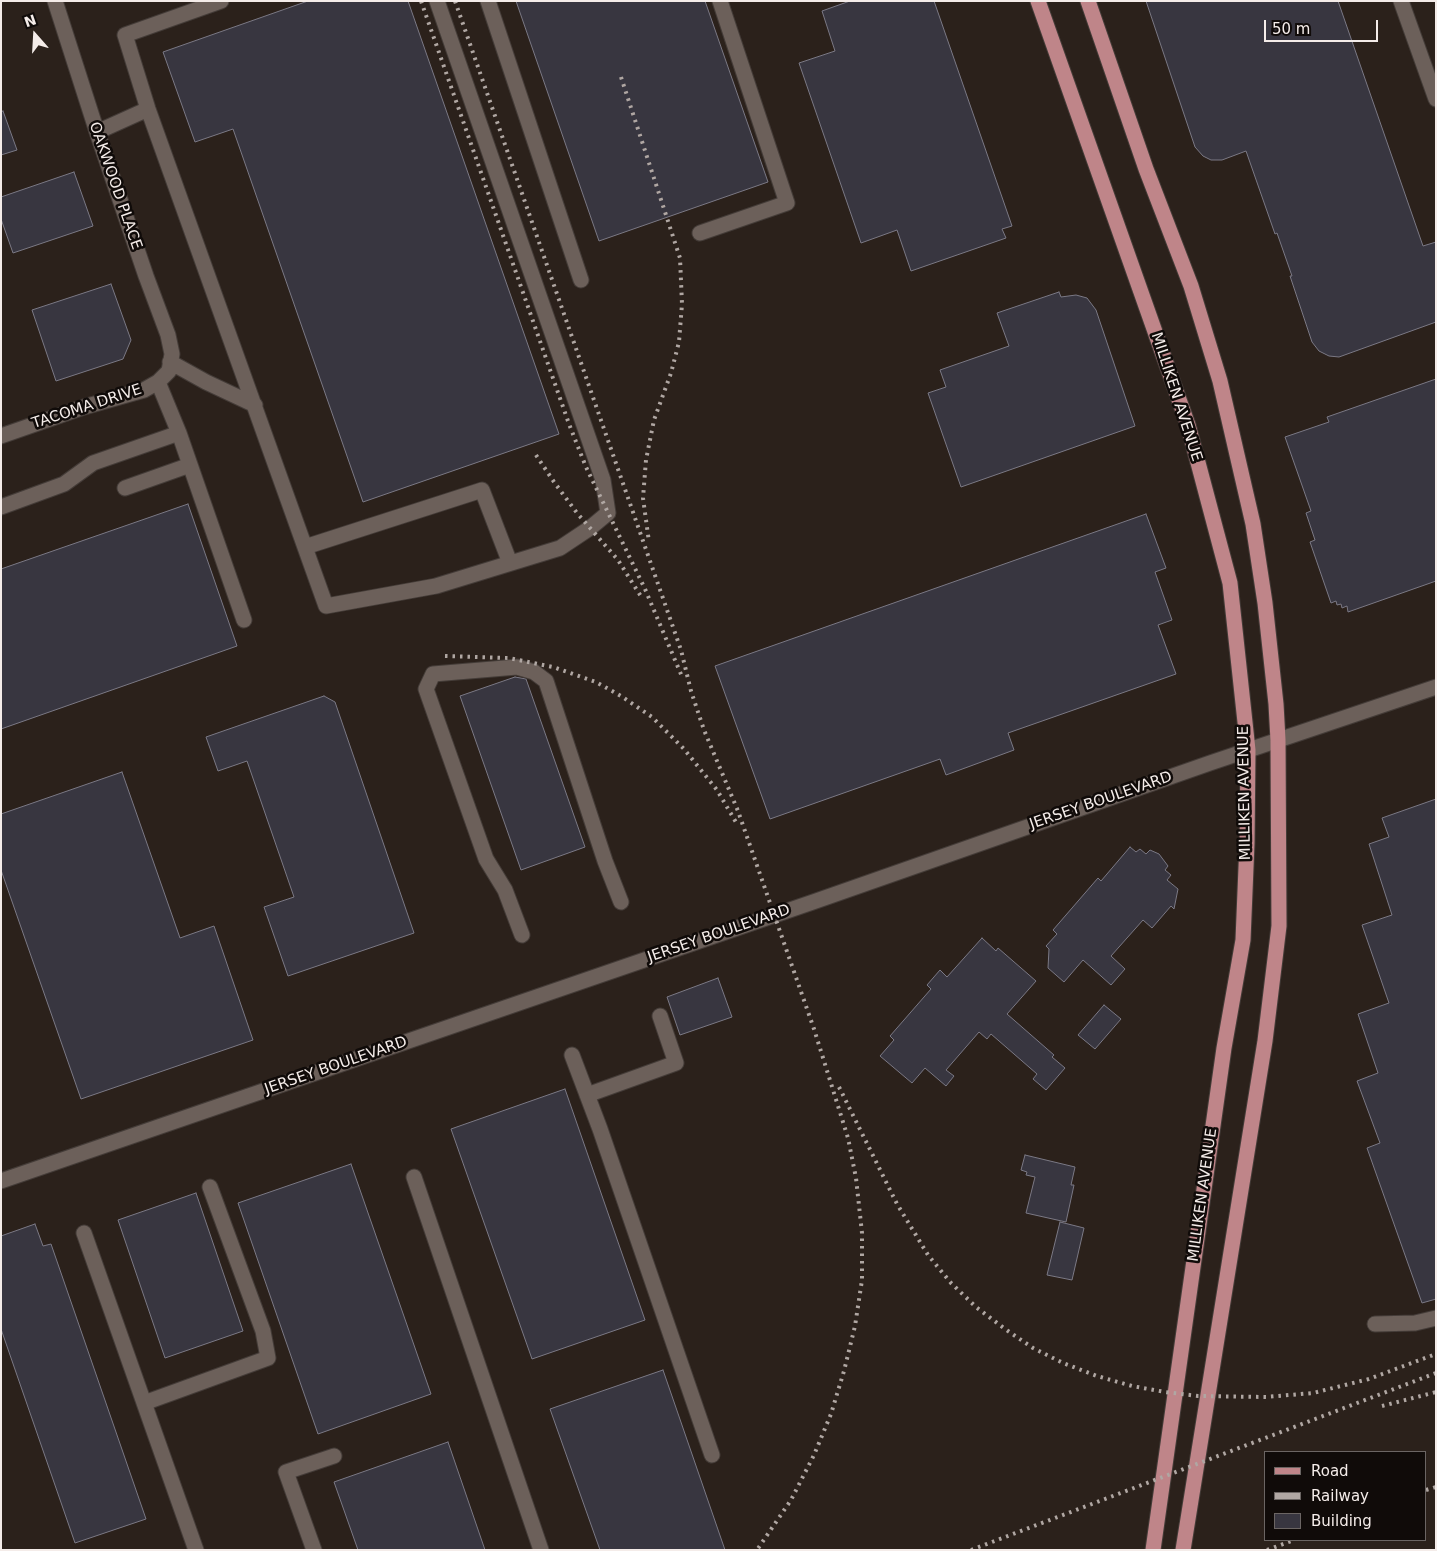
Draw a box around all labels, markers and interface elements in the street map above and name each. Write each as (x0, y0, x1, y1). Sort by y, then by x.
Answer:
north arrow (10, 10, 60, 60)
scale bar (1267, 10, 1381, 42)
text: N (22, 11, 38, 30)
text: 50 m (1272, 20, 1310, 38)
street label: OAKWOOD PLACE (85, 120, 145, 252)
street label: MILLIKEN AVENUE (1147, 330, 1205, 464)
street label: TACOMA DRIVE (30, 381, 144, 433)
street label: MILLIKEN AVENUE (1235, 726, 1255, 860)
street label: JERSEY BOULEVARD (1027, 768, 1175, 834)
street label: JERSEY BOULEVARD (645, 901, 793, 967)
street label: JERSEY BOULEVARD (262, 1033, 410, 1099)
street label: MILLIKEN AVENUE (1185, 1127, 1221, 1263)
legend (1264, 1451, 1427, 1541)
text: Road (1311, 1462, 1349, 1480)
text: Railway (1311, 1487, 1369, 1505)
text: Building (1311, 1512, 1372, 1530)

